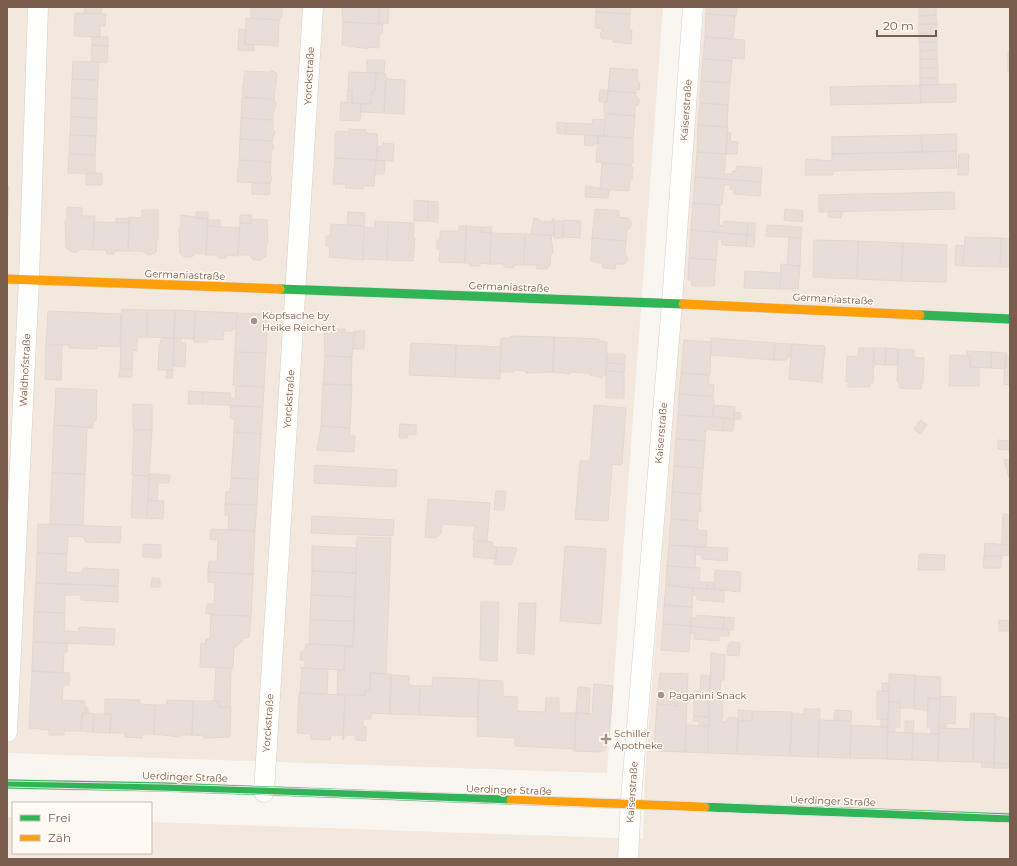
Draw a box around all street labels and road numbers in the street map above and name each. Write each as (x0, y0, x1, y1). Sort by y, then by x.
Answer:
street label: Yorckstraße (301, 46, 317, 106)
street label: Kaiserstraße (677, 79, 695, 141)
street label: Germaniastraße (144, 267, 226, 283)
street label: Germaniastraße (468, 279, 550, 295)
street label: Germaniastraße (792, 290, 874, 308)
street label: Waldhofstraße (17, 333, 33, 407)
street label: Yorckstraße (280, 369, 298, 429)
street label: Kaiserstraße (652, 402, 670, 464)
street label: Yorckstraße (259, 693, 277, 753)
street label: Kaiserstraße (623, 761, 641, 823)
street label: Uerdinger Straße (142, 769, 228, 785)
street label: Uerdinger Straße (466, 782, 552, 798)
street label: Uerdinger Straße (790, 793, 876, 809)

